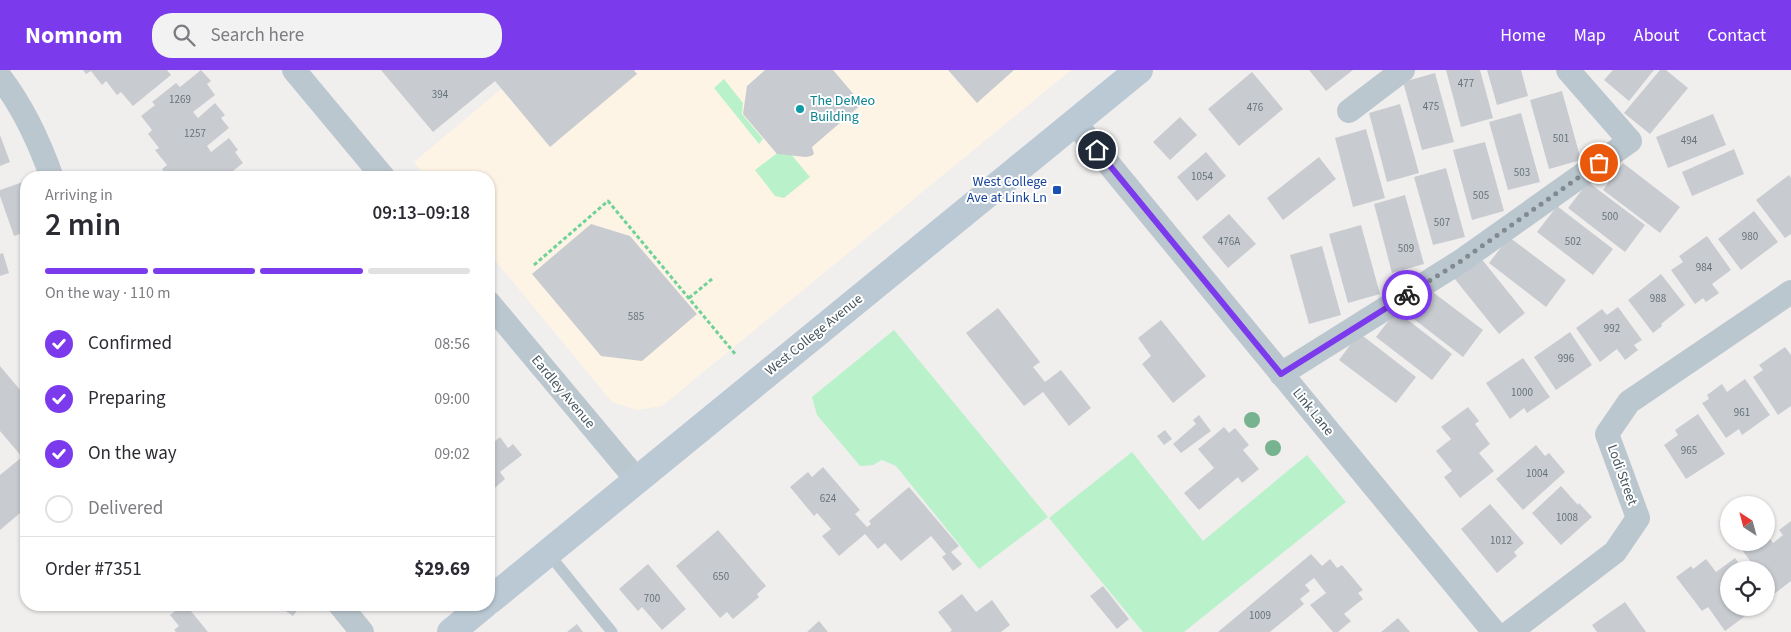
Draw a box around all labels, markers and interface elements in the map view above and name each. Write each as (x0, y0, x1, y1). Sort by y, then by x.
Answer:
search box (152, 13, 502, 58)
text: Nomnom (25, 18, 122, 53)
icon: search (170, 21, 198, 49)
text: Search here (210, 22, 304, 49)
text: Home (1500, 23, 1546, 48)
text: Map (1574, 23, 1606, 48)
text: About (1634, 23, 1679, 48)
text: Contact (1707, 23, 1766, 48)
house number: 477 (1458, 76, 1474, 91)
house number: 394 (432, 87, 449, 102)
place label: The DeMeo Building (810, 91, 875, 127)
house number: 1269 (169, 92, 191, 107)
house number: 475 (1423, 99, 1439, 114)
house number: 476 (1247, 100, 1264, 115)
marker: The DeMeo Building (794, 103, 806, 115)
house number: 1257 (184, 126, 206, 141)
pin (1076, 129, 1118, 171)
house number: 501 (1553, 131, 1569, 146)
house number: 494 (1681, 133, 1698, 148)
icon: home (1083, 136, 1111, 164)
pin (1578, 142, 1620, 184)
icon: bag (1585, 149, 1613, 177)
house number: 503 (1514, 165, 1530, 180)
house number: 1054 (1191, 169, 1213, 184)
place label: West College Ave at Link Ln (967, 172, 1047, 208)
text: Arriving in (45, 184, 113, 206)
marker: West College Ave at Link Ln (1051, 184, 1063, 196)
house number: 505 (1473, 188, 1489, 203)
text: 09:13–09:18 (372, 200, 470, 227)
text: 2 min (45, 202, 121, 248)
house number: 500 (1602, 209, 1618, 224)
house number: 507 (1434, 215, 1450, 230)
house number: 980 (1742, 229, 1758, 244)
house number: 476A (1218, 234, 1240, 249)
house number: 502 (1565, 234, 1581, 249)
house number: 509 (1398, 241, 1414, 256)
house number: 984 (1696, 260, 1713, 275)
courier (1382, 270, 1432, 320)
icon: bike (1393, 281, 1421, 309)
text: On the way · 110 m (45, 282, 170, 304)
street label: West College Avenue (761, 289, 867, 381)
house number: 988 (1650, 291, 1667, 306)
house number: 585 (628, 309, 644, 324)
house number: 992 (1604, 321, 1620, 336)
icon: check (45, 330, 73, 358)
text: Confirmed (88, 330, 172, 357)
text: 08:56 (434, 333, 470, 355)
street label: Eardley Avenue (526, 351, 600, 433)
house number: 996 (1558, 351, 1575, 366)
street label: Link Lane (1288, 384, 1338, 440)
icon: check (45, 385, 73, 413)
text: Preparing (88, 385, 166, 412)
house number: 1000 (1511, 385, 1533, 400)
text: 09:00 (434, 388, 470, 410)
house number: 961 (1734, 405, 1750, 420)
icon: check (45, 440, 73, 468)
text: On the way (88, 440, 177, 467)
street label: Lodi Street (1602, 442, 1642, 508)
text: 09:02 (434, 443, 470, 465)
house number: 965 (1681, 443, 1697, 458)
house number: 1004 (1526, 466, 1548, 481)
house number: 624 (820, 491, 837, 506)
text: Delivered (88, 495, 163, 522)
north arrow (1720, 496, 1775, 551)
map controls (1720, 496, 1775, 616)
house number: 1008 (1556, 510, 1578, 525)
house number: 1012 (1490, 533, 1512, 548)
text: Order #7351 (45, 556, 142, 583)
text: $29.69 (414, 556, 470, 583)
button: locate (1720, 561, 1775, 616)
house number: 650 (713, 569, 729, 584)
house number: 700 (644, 591, 660, 606)
house number: 1009 (1249, 608, 1271, 623)

